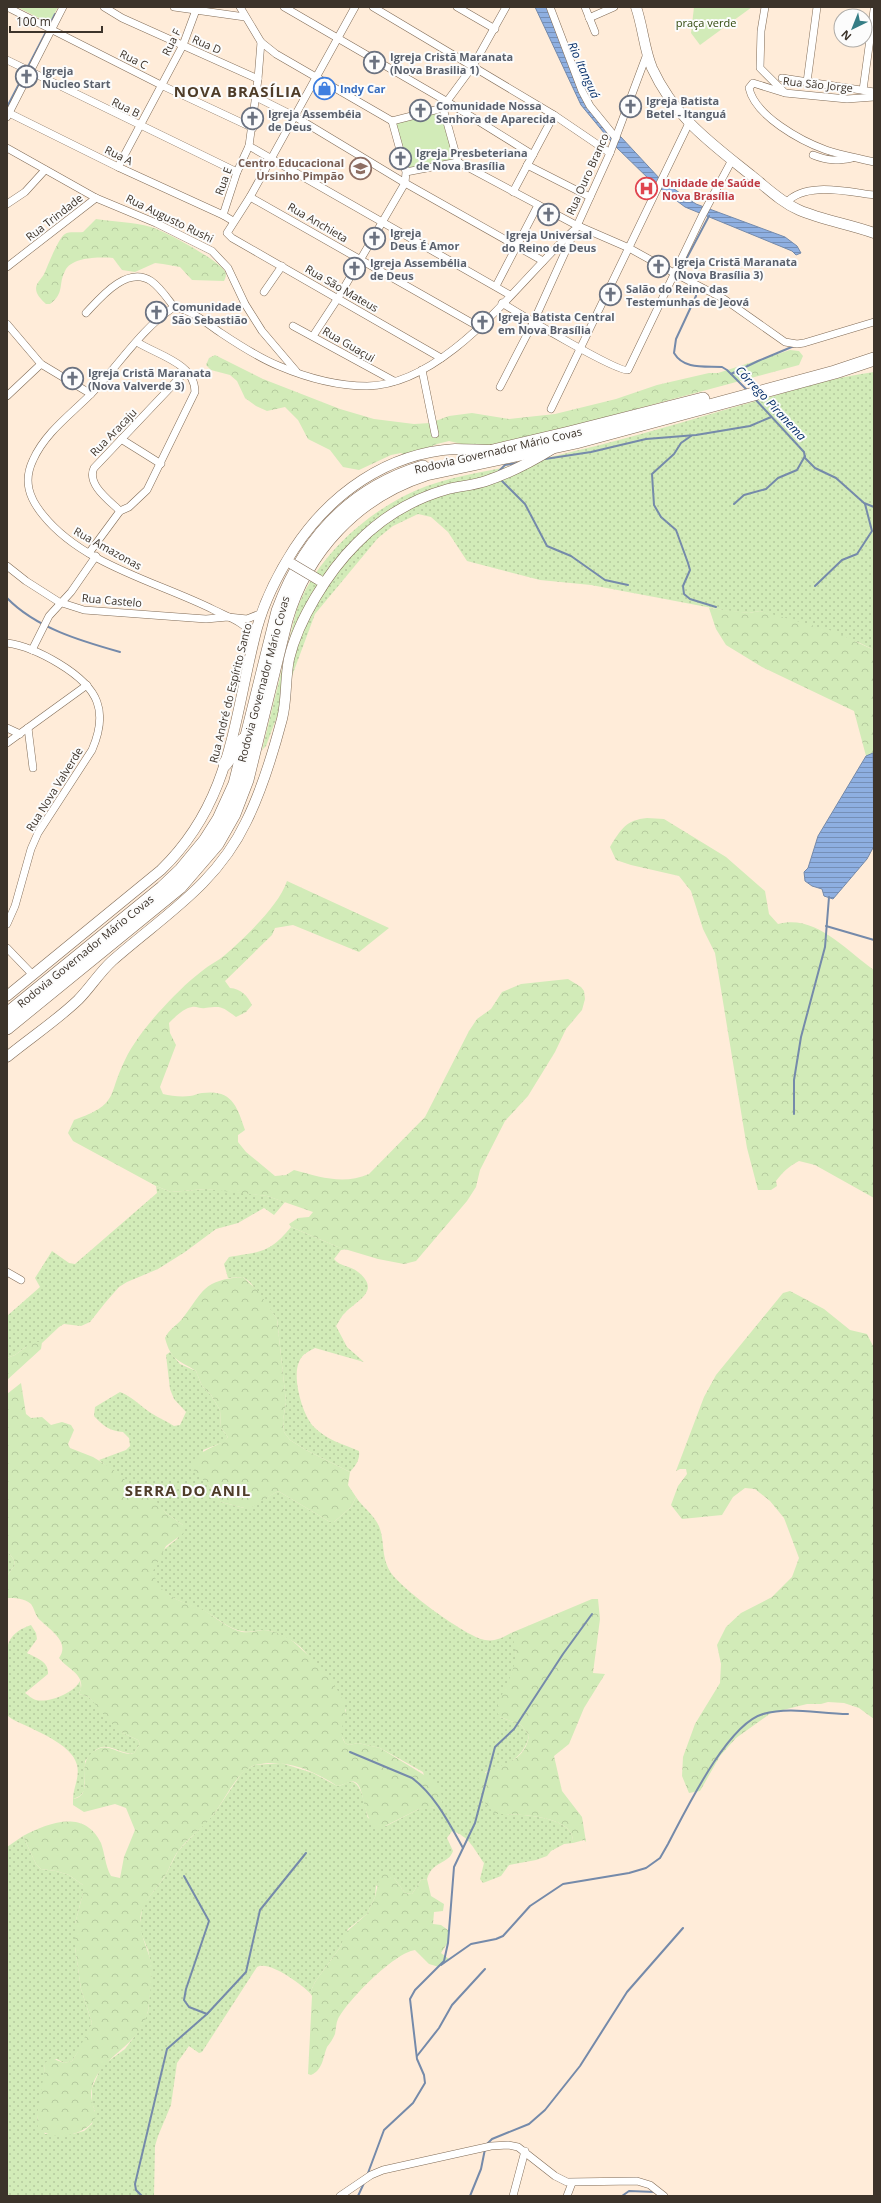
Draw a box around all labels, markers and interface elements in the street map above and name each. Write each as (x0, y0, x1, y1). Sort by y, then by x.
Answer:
scale bar (10, 8, 102, 34)
north arrow (833, 8, 873, 48)
text: 100 m (16, 13, 51, 30)
park label: praça verde (676, 15, 736, 30)
street label: Rua F (158, 26, 184, 58)
text: N (837, 27, 854, 44)
street label: Rua D (190, 31, 224, 57)
water label: Rio Itanguá (564, 39, 604, 101)
street label: Rua C (117, 46, 151, 72)
church icon: Igreja Cristã Maranata (Nova Brasilia 1) (361, 49, 387, 75)
place label: Igreja Cristã Maranata (Nova Brasilia 1) (390, 49, 513, 77)
church icon: Igreja Nucleo Start (14, 63, 40, 89)
place label: Igreja Nucleo Start (42, 63, 111, 91)
street label: Rua São Jorge (782, 73, 854, 95)
shop icon: Indy Car (312, 75, 338, 101)
district label: NOVA BRASÍLIA (174, 81, 302, 101)
place label: Indy Car (340, 81, 386, 96)
church icon: Igreja Batista Betel - Itanguá (618, 93, 644, 119)
place label: Igreja Batista Betel - Itanguá (646, 93, 726, 121)
street label: Rua B (109, 94, 143, 120)
church icon: Comunidade Nossa Senhora de Aparecida (407, 98, 433, 124)
place label: Comunidade Nossa Senhora de Aparecida (436, 98, 556, 126)
church icon: Igreja Assembéia de Deus (240, 106, 266, 132)
place label: Igreja Assembéia de Deus (268, 106, 362, 134)
street label: Rua Ouro Branco (562, 130, 612, 217)
street label: Rua A (102, 142, 136, 168)
church icon: Igreja Presbeteriana de Nova Brasília (387, 145, 413, 171)
place label: Igreja Presbeteriana de Nova Brasília (416, 145, 528, 173)
place label: Centro Educacional Ursinho Pimpão (238, 155, 344, 183)
school or university icon: Centro Educacional Ursinho Pimpão (347, 155, 373, 181)
street label: Rua E (211, 165, 235, 197)
hospital icon: Unidade de Saúde Nova Brasília (633, 175, 659, 201)
place label: Unidade de Saúde Nova Brasília (662, 175, 761, 203)
street label: Rua Trindade (22, 190, 86, 244)
street label: Rua Augusto Rushi (124, 190, 216, 246)
street label: Rua Anchieta (285, 199, 351, 245)
church icon: Igreja Universal do Reino de Deus (536, 201, 562, 227)
church icon: Igreja Deus É Amor (361, 225, 387, 251)
place label: Igreja Deus É Amor (390, 225, 459, 253)
place label: Igreja Universal do Reino de Deus (502, 227, 597, 255)
church icon: Igreja Cristã Maranata (Nova Brasília 3) (646, 254, 672, 280)
place label: Igreja Cristã Maranata (Nova Brasília 3) (674, 254, 797, 282)
church icon: Igreja Assembélia de Deus (342, 255, 368, 281)
place label: Igreja Assembélia de Deus (370, 255, 467, 283)
street label: Rua São Mateus (303, 261, 381, 315)
church icon: Salão do Reino das Testemunhas de Jeová (598, 281, 624, 307)
place label: Salão do Reino das Testemunhas de Jeová (626, 281, 749, 309)
church icon: Comunidade São Sebastião (143, 299, 169, 325)
place label: Comunidade São Sebastião (172, 299, 248, 327)
church icon: Igreja Batista Central em Nova Brasília (469, 309, 495, 335)
place label: Igreja Batista Central em Nova Brasília (498, 309, 615, 337)
street label: Rua Guaçui (320, 323, 378, 365)
water label: Córrego Piranema (732, 362, 810, 444)
church icon: Igreja Cristã Maranata (Nova Valverde 3) (60, 365, 86, 391)
place label: Igreja Cristã Maranata (Nova Valverde 3) (88, 365, 211, 393)
street label: Rua Aracaju (86, 405, 140, 459)
street label: Rodovia Governador Mário Covas (413, 423, 583, 477)
street label: Rua Amazonas (71, 523, 145, 573)
street label: Rua Castelo (81, 590, 143, 610)
street label: Rodovia Governador Mário Covas (234, 594, 292, 764)
street label: Rua André do Espírito Santo (205, 621, 255, 765)
street label: Rua Nova Valverde (22, 744, 86, 834)
street label: Rodovia Governador Mário Covas (14, 891, 156, 1011)
district label: SERRA DO ANIL (125, 1480, 251, 1500)

